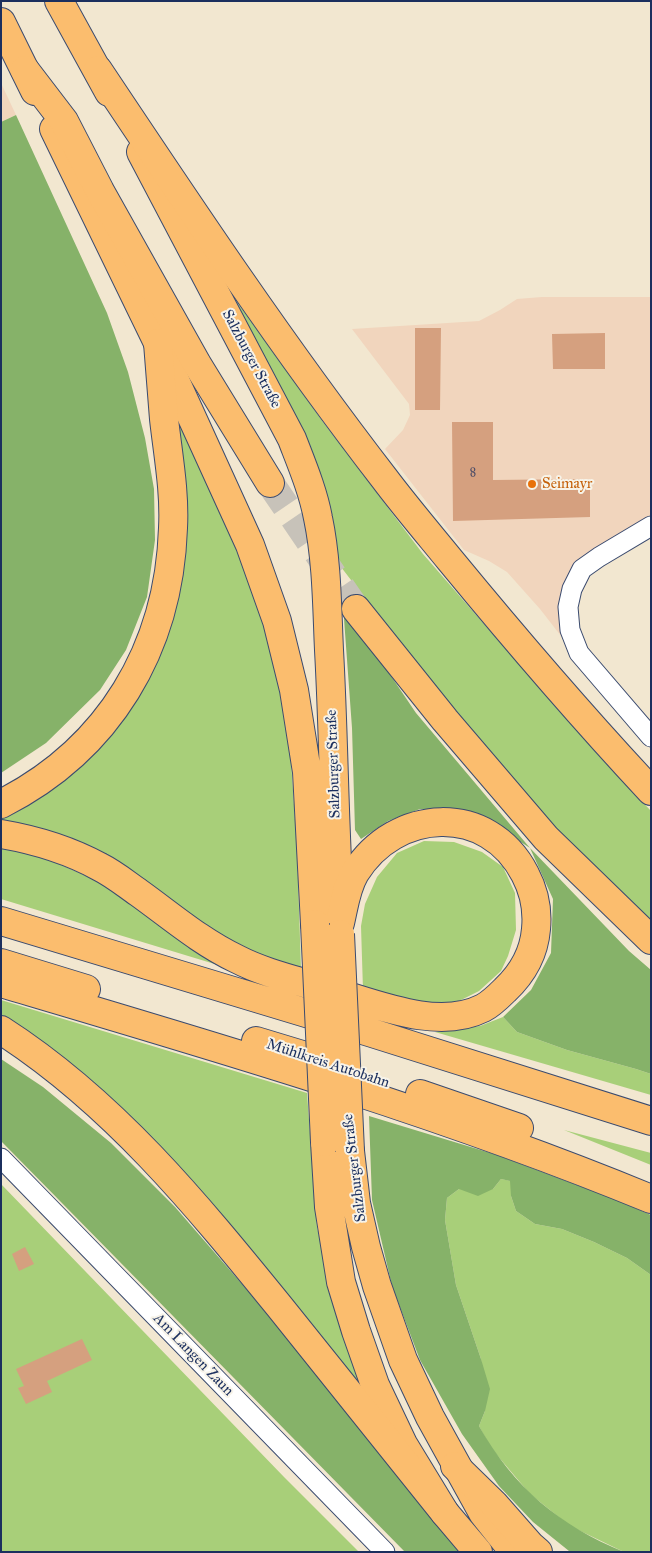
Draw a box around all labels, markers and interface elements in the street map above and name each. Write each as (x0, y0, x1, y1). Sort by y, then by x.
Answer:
street label: Salzburger Straße (218, 307, 284, 411)
house number: 8 (470, 466, 476, 480)
place label: Seimayr (542, 475, 592, 493)
marker: Seimayr (526, 478, 538, 490)
street label: Salzburger Straße (323, 709, 345, 819)
street label: Mühlkreis Autobahn (264, 1036, 392, 1092)
street label: Salzburger Straße (339, 1113, 371, 1223)
street label: Am Langen Zaun (149, 1310, 237, 1400)

